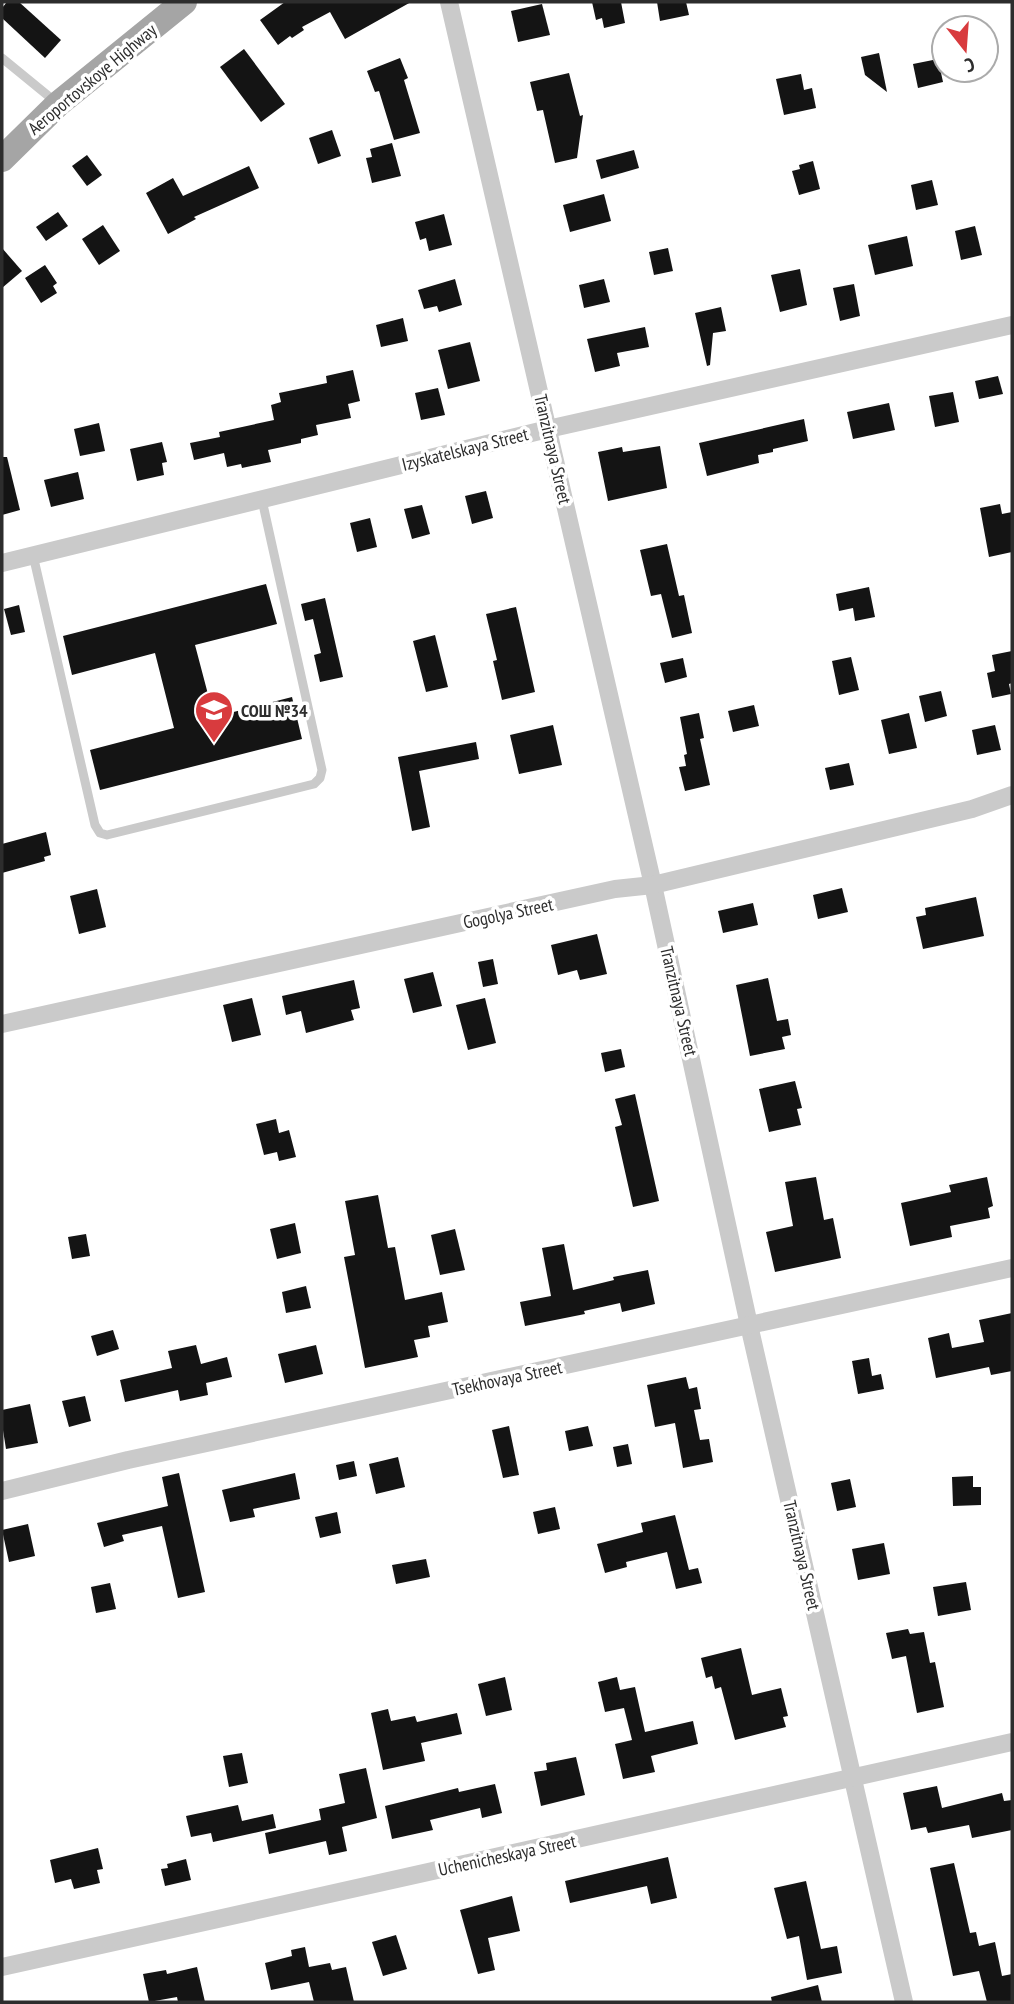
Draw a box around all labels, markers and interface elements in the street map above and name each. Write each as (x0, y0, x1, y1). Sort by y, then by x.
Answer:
north arrow (930, 14, 1000, 84)
street label: Aeroportovskoye Highway (23, 18, 161, 140)
text: С (962, 53, 978, 78)
street label: Tranzitnaya Street (529, 392, 577, 506)
street label: Izyskatelskaya Street (399, 422, 531, 476)
school or university icon: СОШ №34 (193, 689, 235, 744)
place label: СОШ №34 (241, 699, 308, 722)
street label: Gogolya Street (461, 892, 555, 934)
street label: Tranzitnaya Street (655, 944, 703, 1058)
street label: Tsekhovaya Street (450, 1355, 564, 1401)
street label: Tranzitnaya Street (778, 1498, 826, 1612)
street label: Uchenicheskaya Street (436, 1829, 578, 1881)

